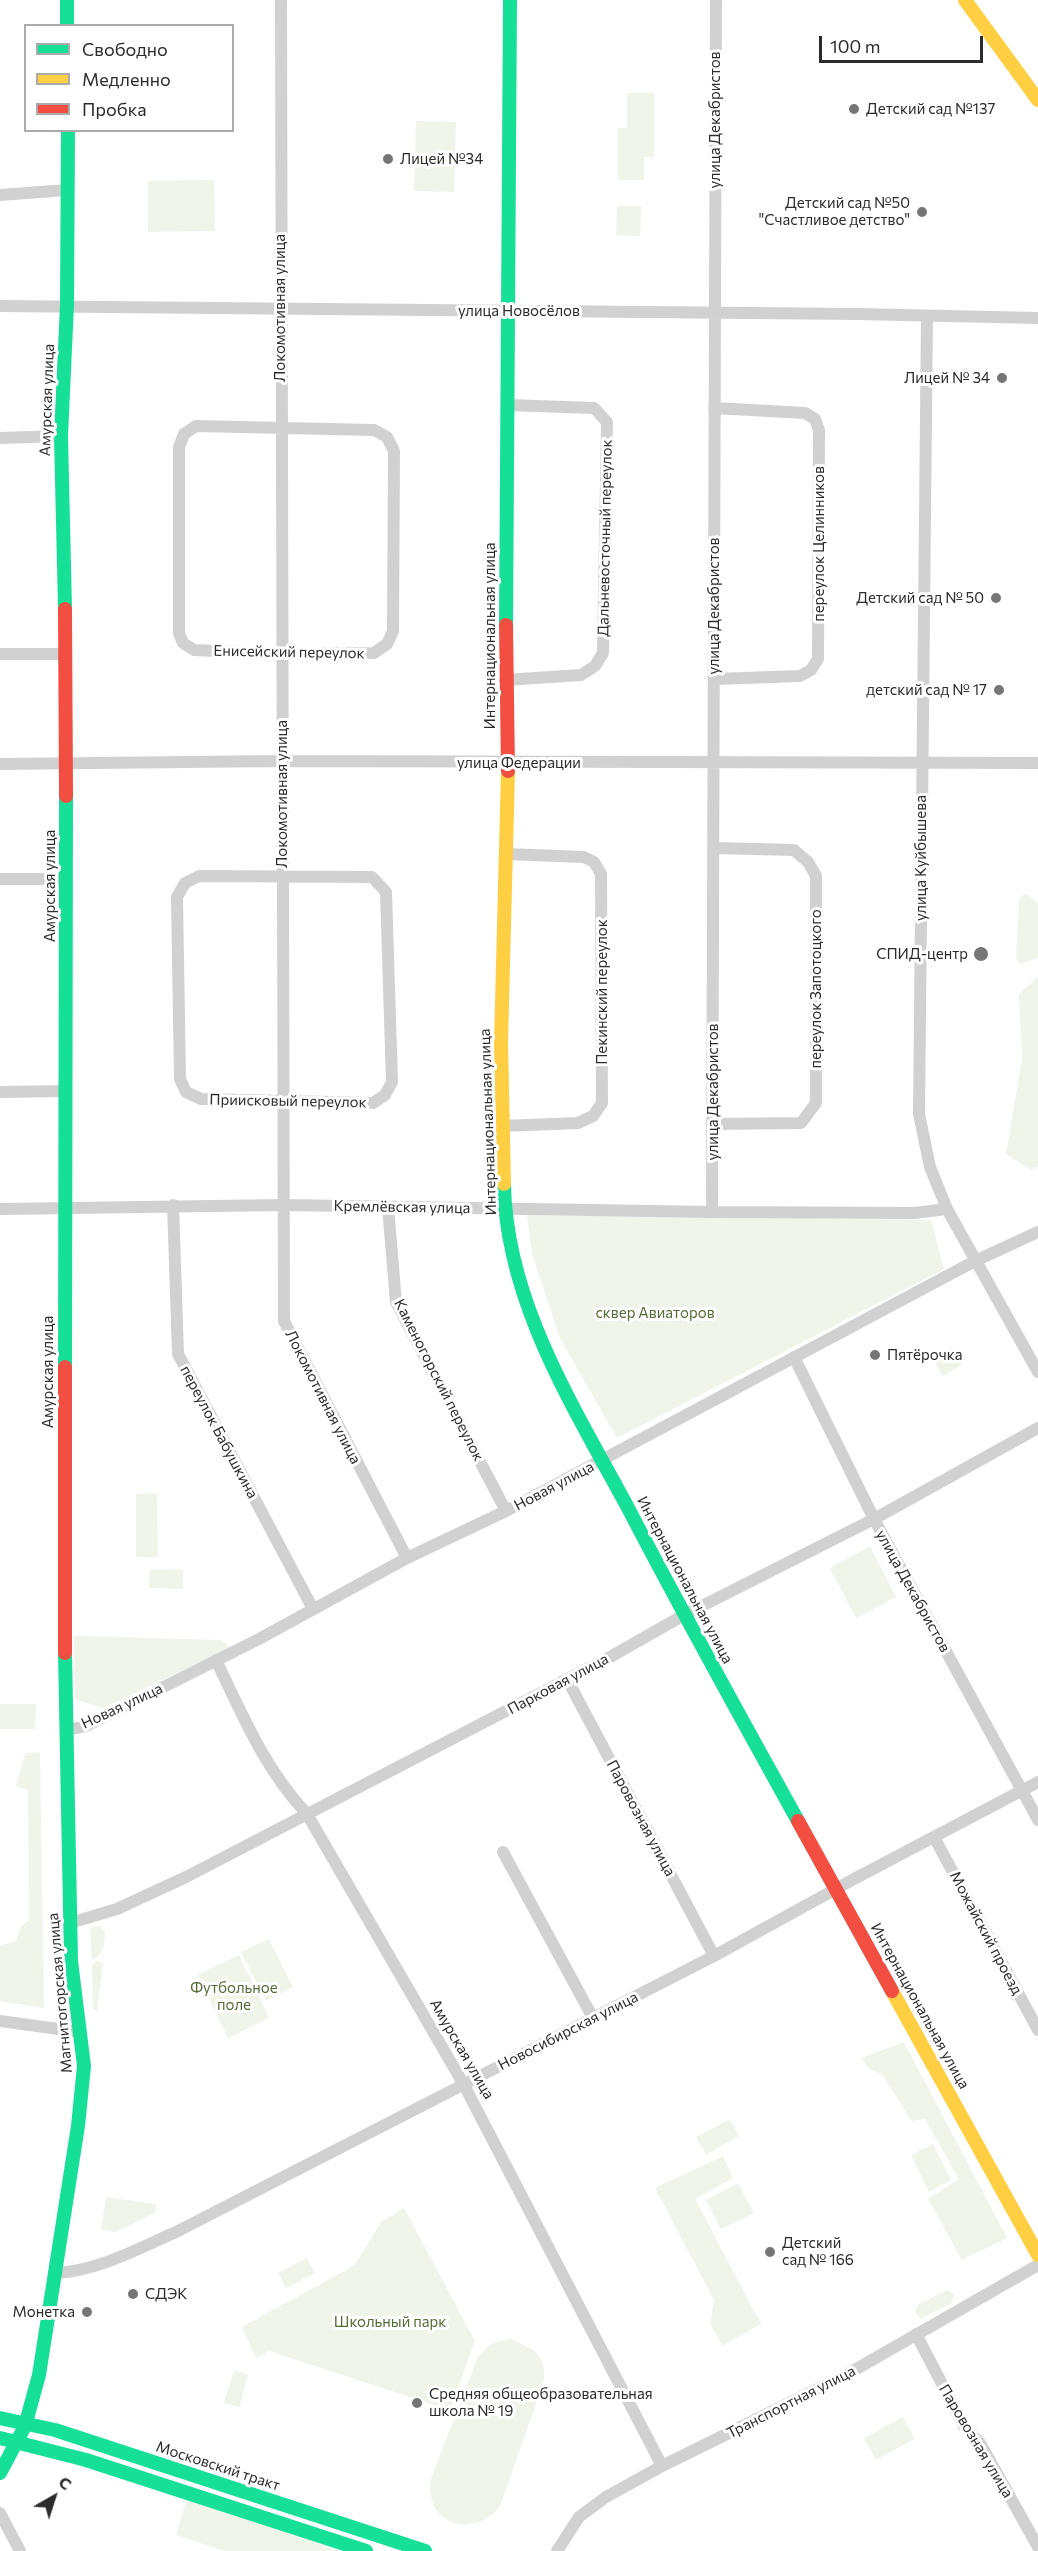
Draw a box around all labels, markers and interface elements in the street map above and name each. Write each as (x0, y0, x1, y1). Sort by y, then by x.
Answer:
legend (24, 24, 234, 132)
scale bar (822, 24, 986, 62)
text: 100 m (830, 35, 880, 57)
text: Свободно (82, 38, 168, 60)
street label: улица Декабристов (706, 51, 724, 189)
text: Медленно (82, 68, 171, 90)
text: Пробка (82, 98, 147, 120)
place label: Детский сад №137 (866, 100, 995, 118)
marker: Детский сад №137 (847, 102, 861, 116)
place label: Лицей №34 (400, 150, 483, 168)
marker: Лицей №34 (381, 152, 395, 166)
place label: Детский сад №50 "Счастливое детство" (759, 194, 910, 229)
marker: Детский сад №50 "Счастливое детство" (915, 205, 929, 219)
street label: Локомотивная улица (271, 234, 289, 382)
street label: улица Новосёлов (458, 302, 580, 320)
street label: Амурская улица (36, 343, 58, 457)
place label: Лицей № 34 (904, 369, 990, 387)
marker: Лицей № 34 (995, 371, 1009, 385)
street label: Дальневосточный переулок (594, 439, 616, 637)
street label: переулок Целинников (810, 466, 828, 622)
street label: улица Декабристов (705, 537, 723, 675)
street label: Интернациональная улица (481, 543, 499, 729)
place label: Детский сад № 50 (856, 589, 984, 607)
marker: Детский сад № 50 (989, 591, 1003, 605)
street label: Енисейский переулок (213, 642, 365, 662)
place label: детский сад № 17 (866, 681, 987, 699)
marker: детский сад № 17 (992, 683, 1006, 697)
street label: Локомотивная улица (273, 720, 291, 868)
street label: улица Федерации (457, 754, 581, 772)
street label: улица Куйбышева (912, 795, 930, 921)
street label: Амурская улица (41, 830, 59, 942)
street label: переулок Запотоцкого (807, 909, 825, 1069)
street label: Пекинский переулок (593, 919, 611, 1065)
place label: СПИД-центр (876, 945, 968, 963)
marker: СПИД-центр (972, 945, 990, 963)
street label: улица Декабристов (704, 1023, 722, 1161)
street label: Интернациональная улица (476, 1028, 500, 1216)
street label: Приисковый переулок (209, 1091, 367, 1111)
street label: Кремлёвская улица (333, 1197, 471, 1217)
street label: Каменогорский переулок (390, 1296, 488, 1464)
park label: сквер Авиаторов (595, 1304, 715, 1322)
street label: Амурская улица (39, 1316, 57, 1428)
street label: Локомотивная улица (281, 1327, 365, 1467)
place label: Пятёрочка (887, 1346, 962, 1364)
marker: Пятёрочка (868, 1348, 882, 1362)
street label: переулок Бабушкина (176, 1362, 262, 1502)
street label: Новая улица (511, 1457, 597, 1515)
street label: Интернациональная улица (633, 1493, 737, 1667)
street label: улица Декабристов (872, 1527, 954, 1655)
street label: Парковая улица (504, 1650, 612, 1718)
street label: Новая улица (78, 1679, 166, 1733)
street label: Паровозная улица (603, 1757, 679, 1879)
street label: Можайский проезд (946, 1868, 1026, 1998)
street label: Магнитогорская улица (44, 1912, 76, 2074)
street label: Интернациональная улица (867, 1920, 973, 2092)
park label: Футбольное поле (190, 1979, 278, 2014)
street label: Новосибирская улица (495, 1988, 641, 2074)
street label: Амурская улица (426, 1996, 498, 2102)
place label: Детский сад № 166 (782, 2234, 854, 2269)
marker: Детский сад № 166 (763, 2245, 777, 2259)
place label: СДЭК (145, 2285, 187, 2303)
marker: СДЭК (126, 2287, 140, 2301)
place label: Монетка (12, 2303, 75, 2321)
marker: Монетка (80, 2305, 94, 2319)
park label: Школьный парк (334, 2313, 446, 2331)
street label: Транспортная улица (724, 2362, 858, 2442)
street label: Паровозная улица (935, 2381, 1017, 2501)
place label: Средняя общеобразовательная школа № 19 (429, 2385, 653, 2420)
marker: Средняя общеобразовательная школа № 19 (410, 2396, 424, 2410)
street label: Московский тракт (154, 2437, 282, 2495)
north arrow (24, 2467, 84, 2527)
text: С (55, 2472, 76, 2493)

